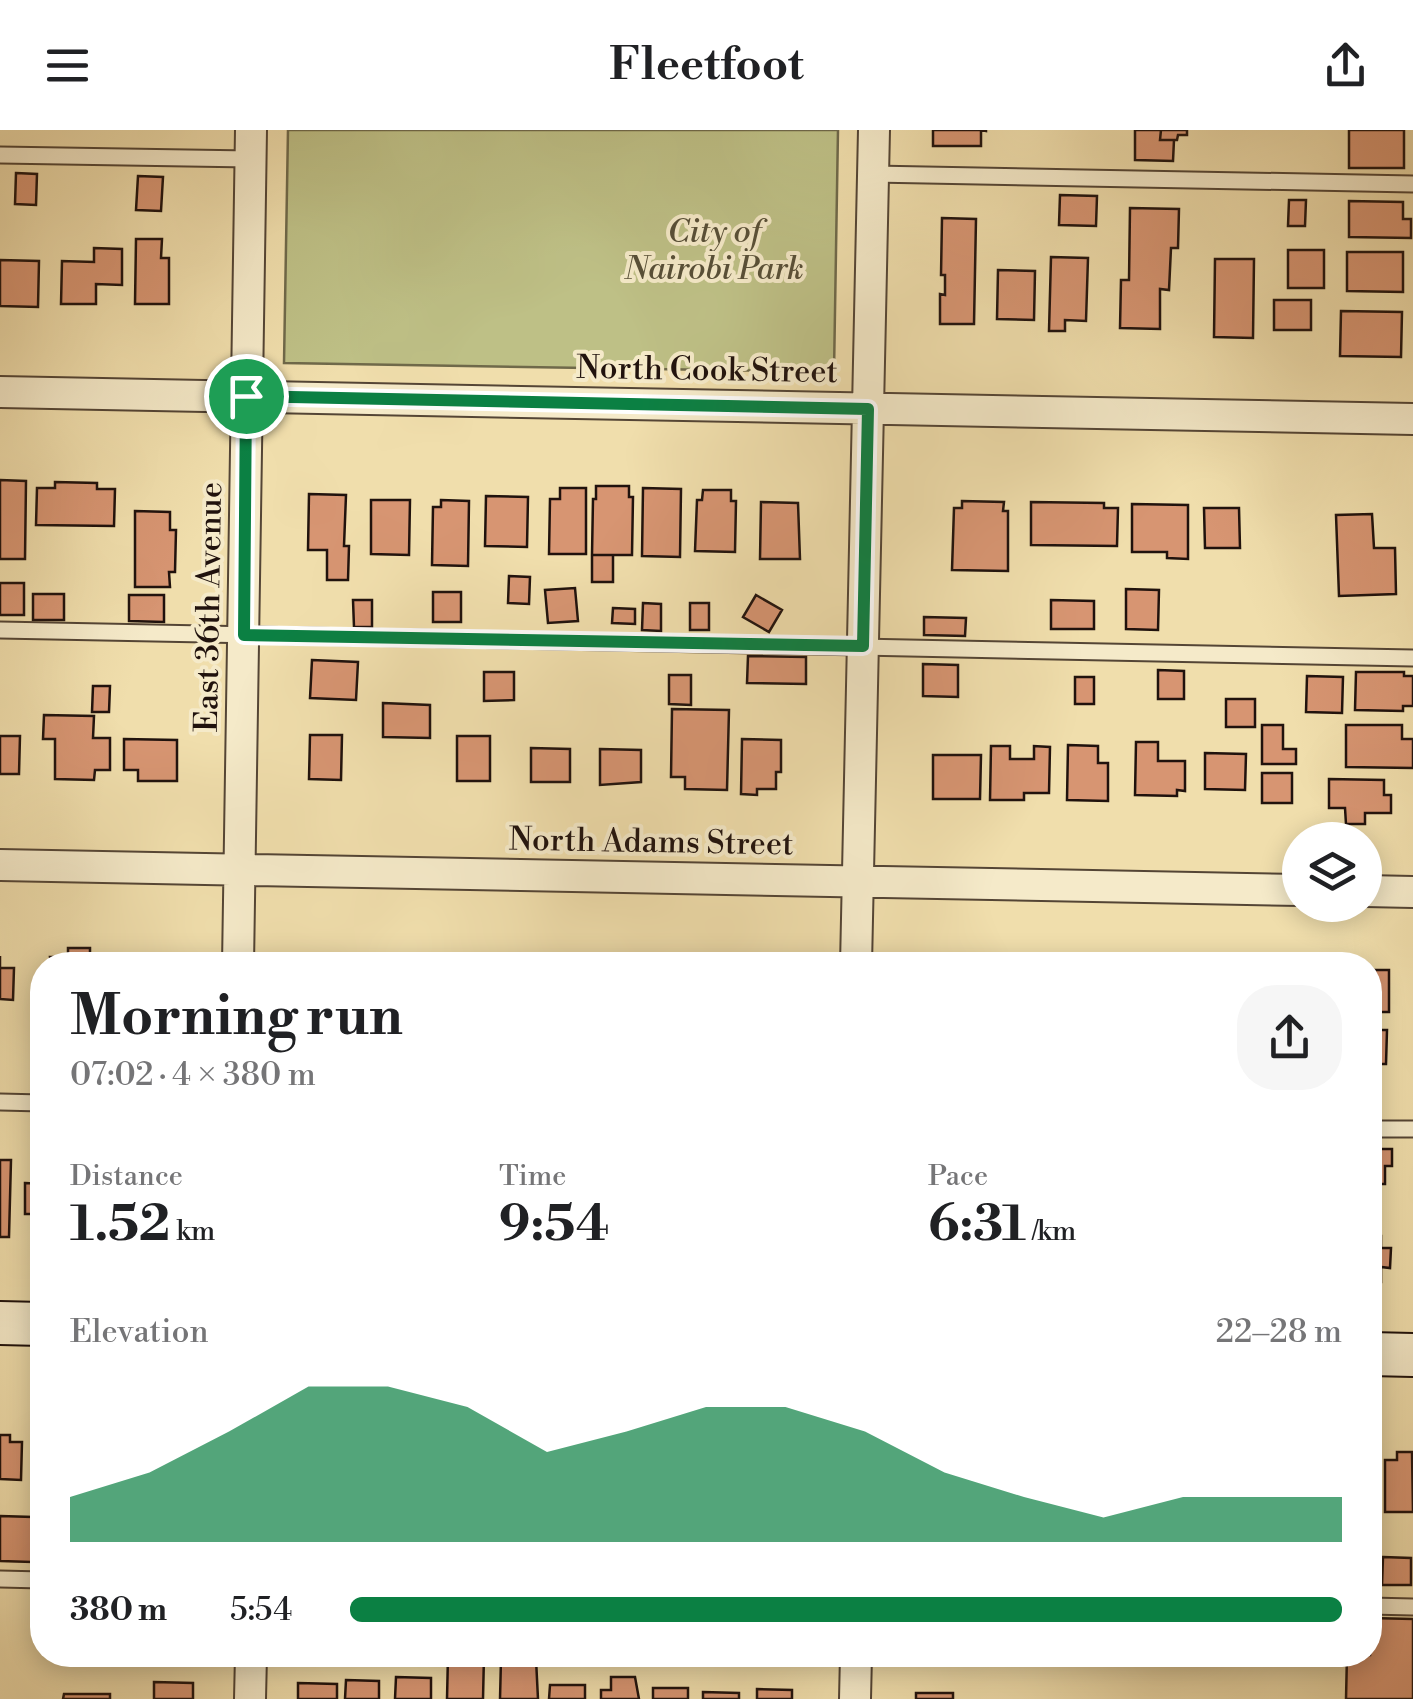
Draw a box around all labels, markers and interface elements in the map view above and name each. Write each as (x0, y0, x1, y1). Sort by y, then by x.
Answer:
text: Fleetfoot (609, 37, 804, 94)
icon: menu (40, 38, 95, 93)
icon: share (1318, 38, 1373, 93)
park label: City of Nairobi Park (623, 212, 804, 289)
street label: North Cook Street (576, 348, 838, 392)
pin (204, 354, 289, 439)
icon: arrive (219, 369, 274, 424)
street label: East 36th Avenue (187, 481, 231, 733)
street label: North Adams Street (508, 820, 794, 864)
map controls (1282, 822, 1382, 922)
button: layers (1282, 822, 1382, 922)
text: Morning run (70, 983, 403, 1052)
button: share (1237, 985, 1342, 1090)
text: 07:02 · 4 × 380 m (70, 1055, 316, 1095)
text: Distance (70, 1159, 183, 1194)
text: Time (499, 1159, 566, 1194)
text: Pace (928, 1159, 988, 1194)
text: 1.52 (70, 1194, 170, 1256)
text: 9:54 (499, 1194, 610, 1256)
text: 6:31 (928, 1194, 1026, 1256)
text: km (170, 1214, 215, 1249)
text: /km (1026, 1214, 1076, 1249)
text: Elevation (70, 1312, 209, 1352)
text: 22–28 m (1216, 1312, 1342, 1352)
text: 380 m (70, 1590, 167, 1630)
text: 5:54 (230, 1590, 292, 1630)

